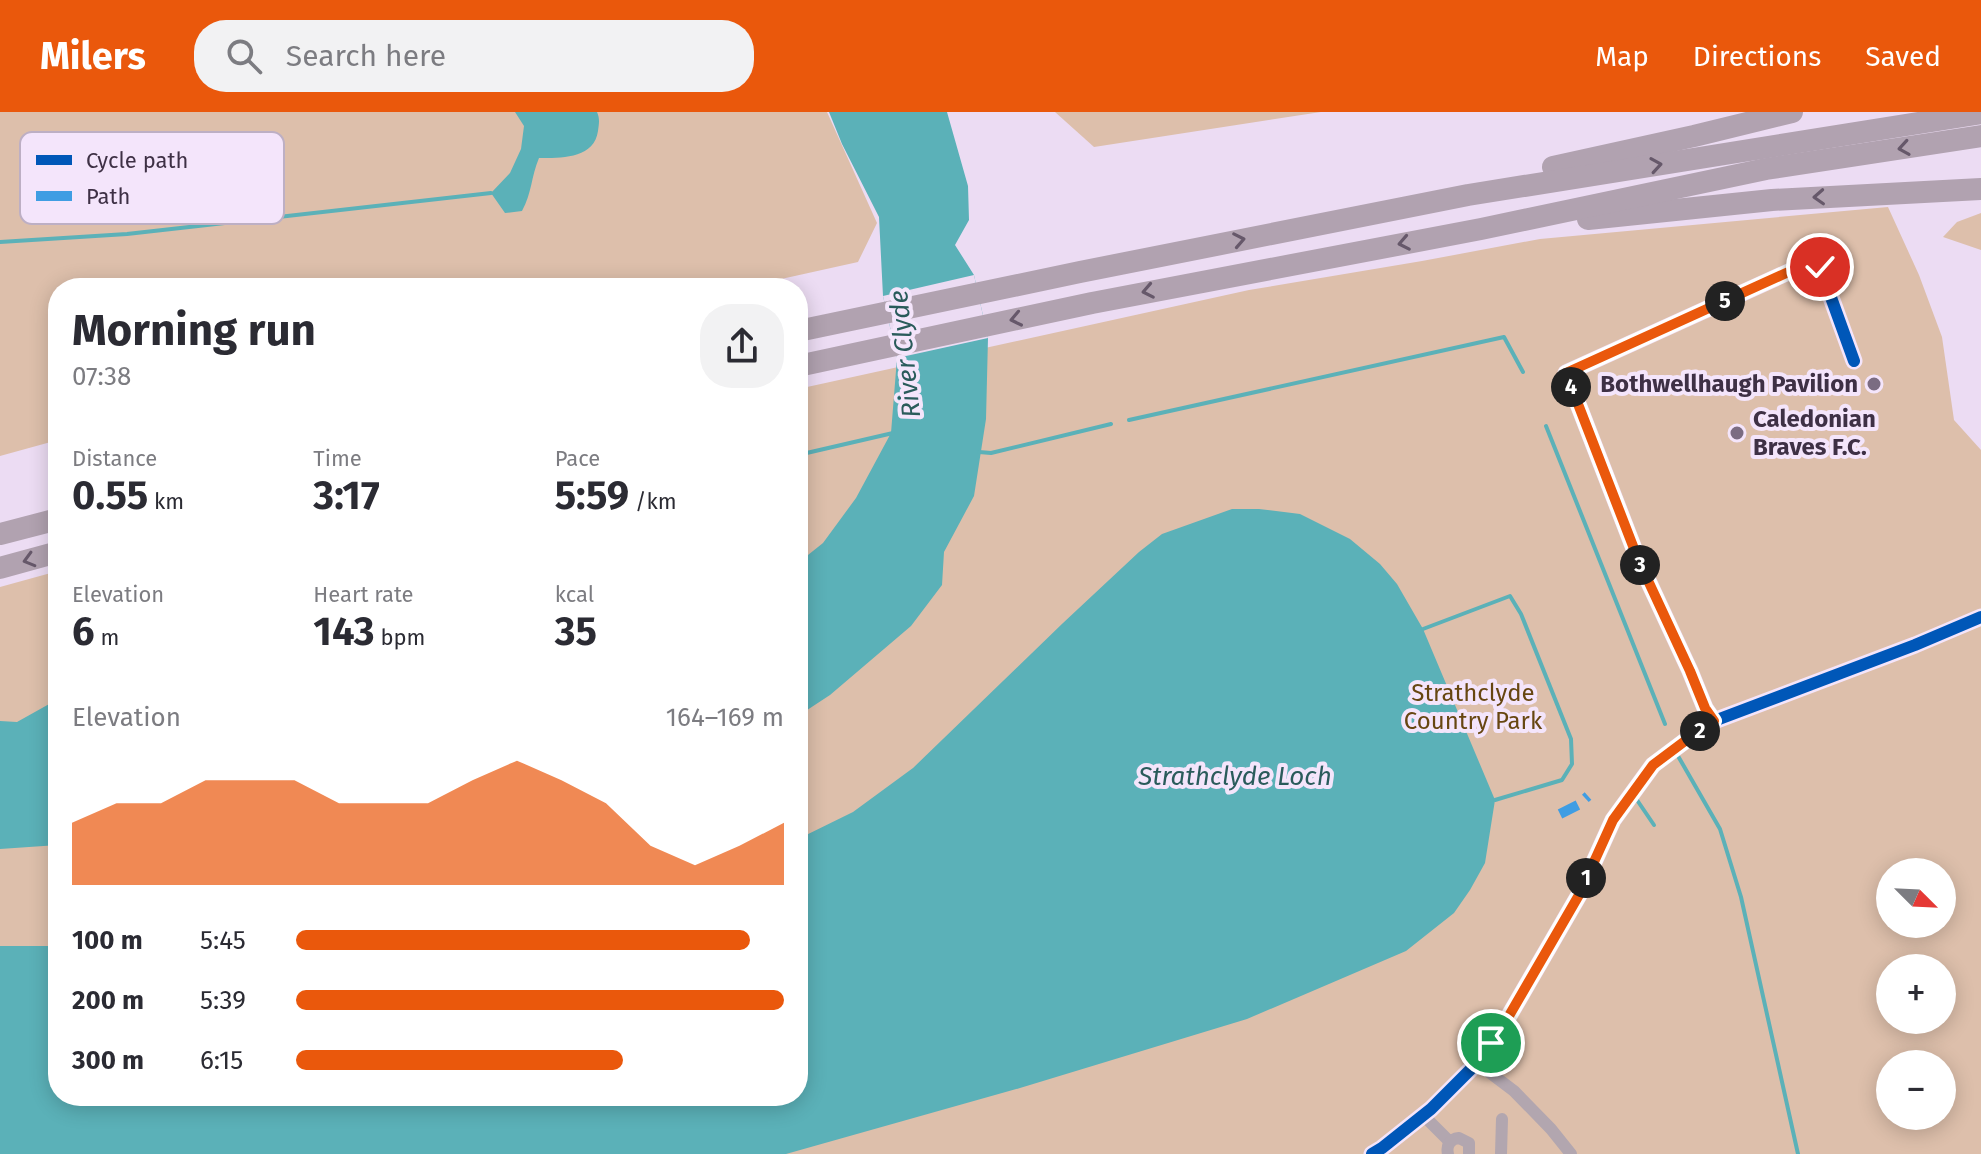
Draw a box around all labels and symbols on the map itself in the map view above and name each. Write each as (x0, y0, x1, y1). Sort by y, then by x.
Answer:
legend (20, 132, 284, 224)
one-way arrow (1897, 139, 1911, 156)
text: Cycle path (86, 147, 188, 174)
one-way arrow (1649, 157, 1663, 174)
text: Path (86, 183, 130, 210)
one-way arrow (1812, 188, 1825, 205)
one-way arrow (1232, 232, 1245, 249)
one-way arrow (1397, 233, 1411, 250)
pin (1786, 233, 1854, 301)
pin: 5 (1705, 281, 1745, 321)
one-way arrow (1142, 282, 1155, 299)
water label: River Clyde (883, 289, 927, 419)
one-way arrow (1009, 310, 1023, 327)
pin: 4 (1551, 367, 1591, 407)
place label: Bothwellhaugh Pavilion (1600, 370, 1858, 398)
marker: Bothwellhaugh Pavilion (1865, 375, 1883, 393)
place label: Caledonian Braves F.C. (1753, 405, 1876, 461)
marker: Caledonian Braves F.C. (1728, 424, 1746, 442)
pin: 3 (1620, 545, 1660, 585)
one-way arrow (23, 551, 36, 567)
park label: Strathclyde Country Park (1404, 679, 1543, 735)
pin: 2 (1680, 711, 1720, 751)
water label: Strathclyde Loch (1137, 761, 1332, 792)
pin: 1 (1566, 858, 1606, 898)
north arrow (1876, 858, 1956, 938)
pin (1457, 1009, 1525, 1077)

